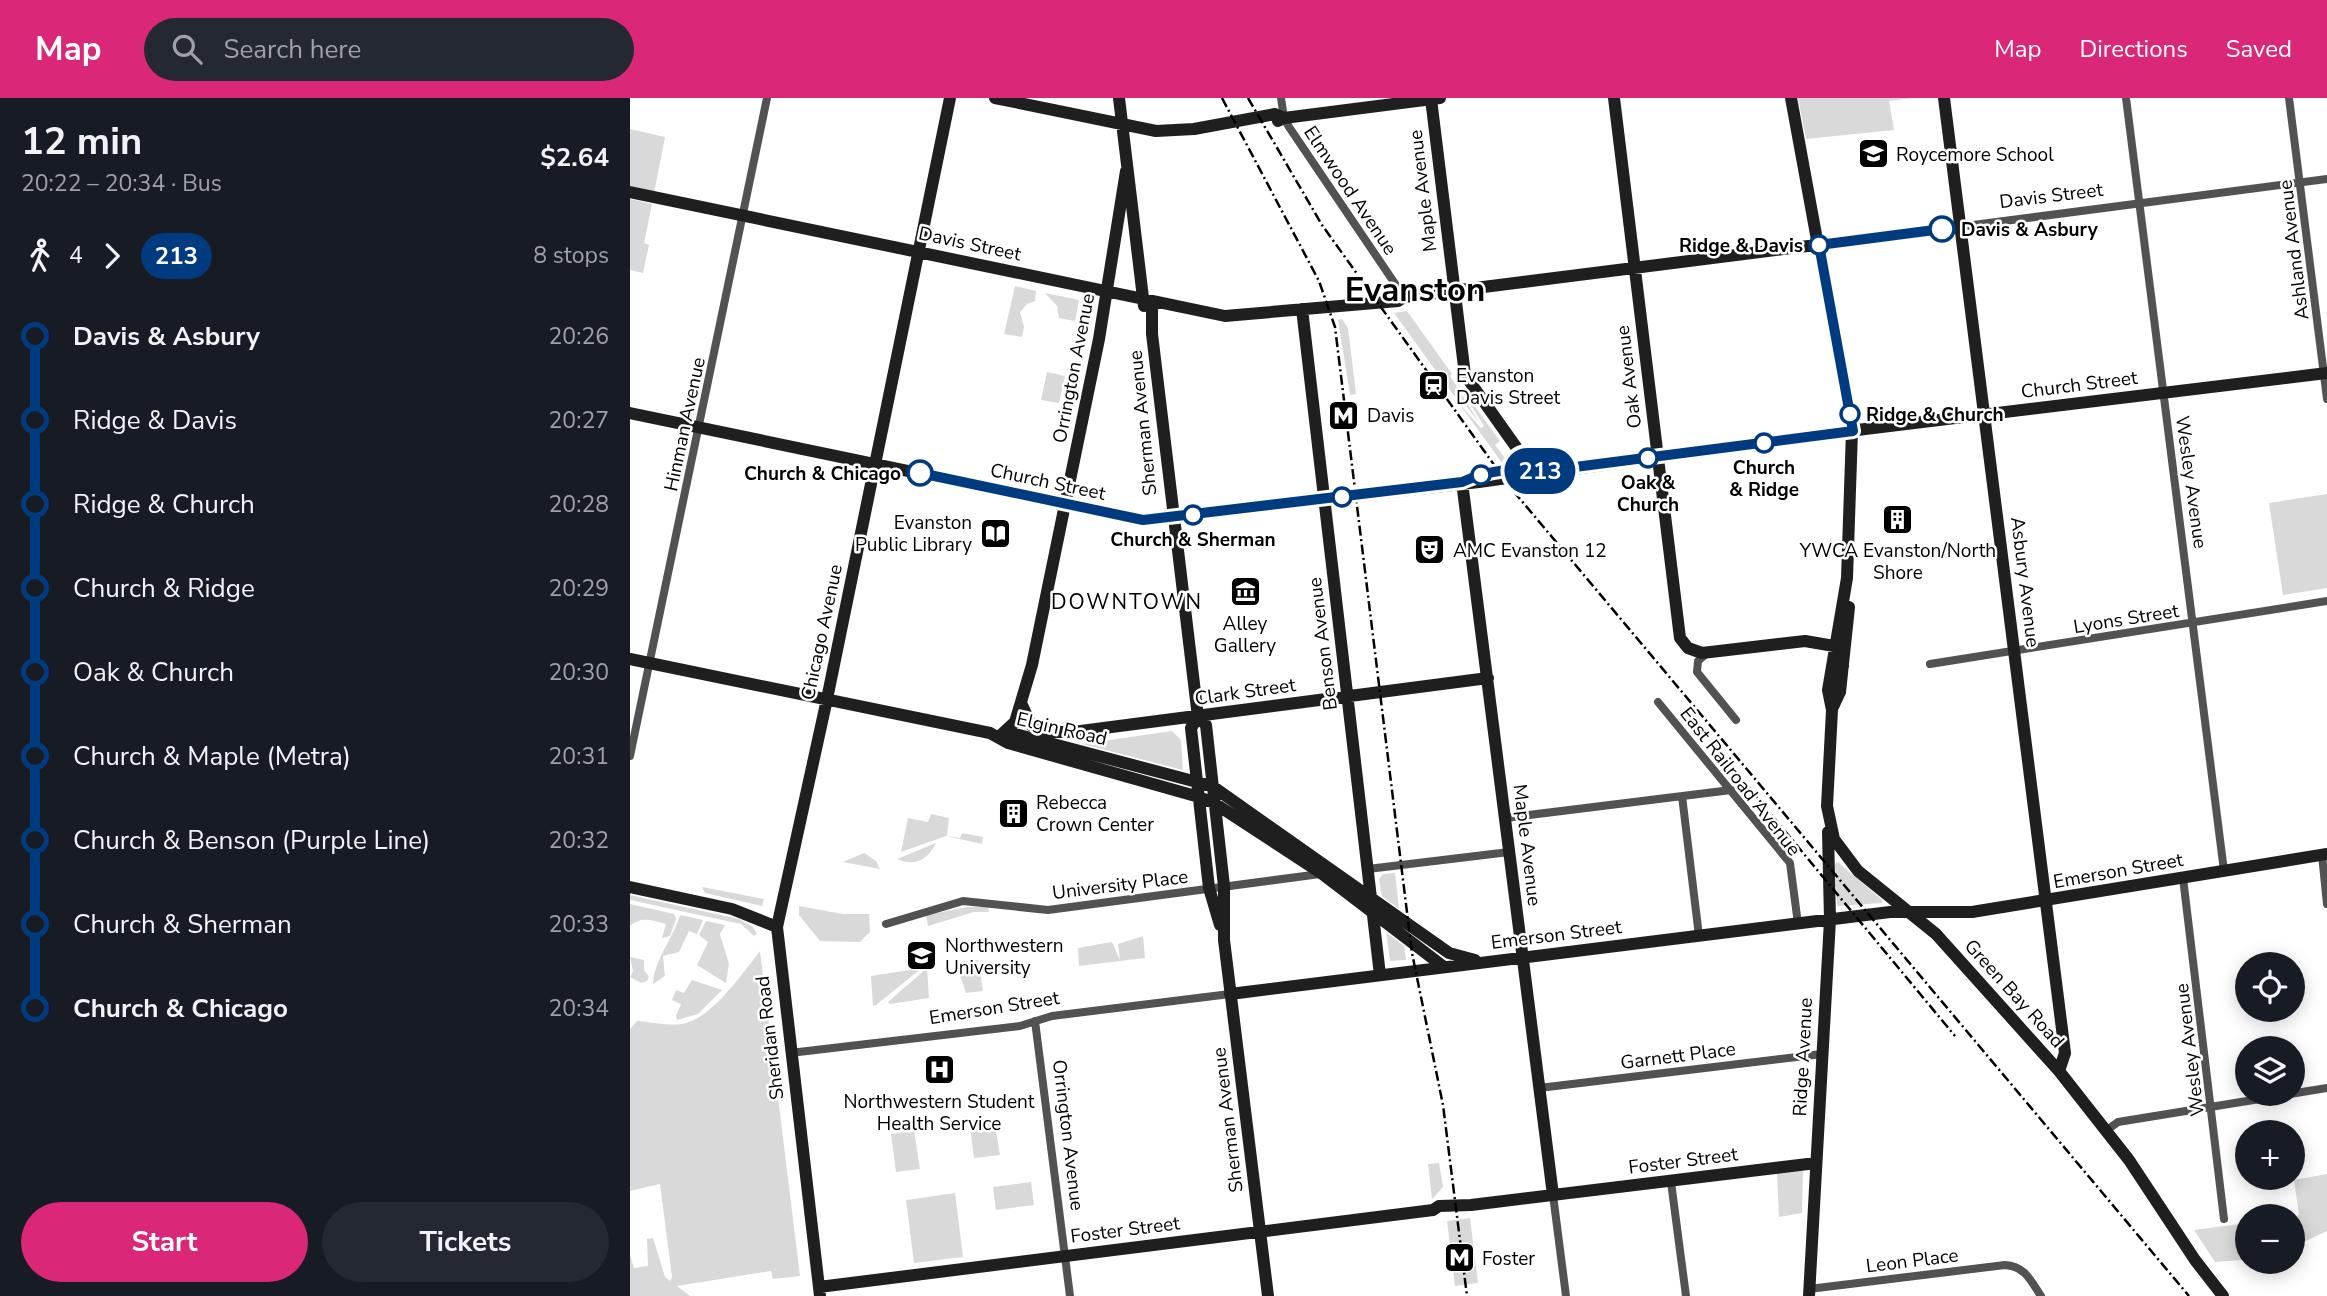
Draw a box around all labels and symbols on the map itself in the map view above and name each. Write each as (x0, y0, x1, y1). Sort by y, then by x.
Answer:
street label: Elmwood Avenue (1297, 121, 1403, 260)
street label: Maple Avenue (1403, 128, 1443, 253)
school or university icon: Roycemore School (1856, 137, 1890, 171)
place label: Roycemore School (1896, 142, 2054, 168)
street label: Davis Street (1998, 177, 2105, 215)
street label: Ashland Avenue (2273, 178, 2315, 321)
marker: Davis & Asbury (1929, 216, 1955, 242)
place label: Davis & Asbury (1961, 217, 2099, 243)
street label: Davis Street (916, 220, 1024, 268)
place label: Ridge & Davis (1679, 233, 1803, 259)
marker: Ridge & Davis (1809, 235, 1829, 255)
district label: Evanston (1345, 268, 1485, 313)
street label: Orrington Avenue (1047, 291, 1101, 445)
street label: Oak Avenue (1610, 324, 1648, 430)
street label: Sherman Avenue (1122, 349, 1164, 497)
street label: Hinman Avenue (658, 355, 712, 494)
place label: Evanston Davis Street (1456, 363, 1560, 411)
street label: Church Street (2019, 365, 2139, 405)
station icon: Evanston Davis Street (1416, 369, 1450, 403)
metro station icon: Davis (1327, 398, 1361, 432)
place label: Ridge & Church (1866, 402, 2004, 428)
place label: Davis (1367, 403, 1414, 429)
marker: Ridge & Church (1840, 404, 1860, 424)
street label: Wesley Avenue (2169, 414, 2213, 550)
marker: Church & Ridge (1754, 433, 1774, 453)
line badge: 213 (1500, 448, 1580, 494)
marker: Oak & Church (1638, 448, 1658, 468)
place label: Church & Ridge (1729, 455, 1799, 503)
street label: Church Street (988, 457, 1108, 507)
marker: Church & Chicago (907, 460, 933, 486)
place label: Church & Chicago (744, 461, 901, 487)
unlabelled marker (1471, 465, 1491, 485)
place label: Oak & Church (1617, 470, 1679, 518)
unlabelled marker (1332, 487, 1352, 507)
building icon: YWCA Evanston/North Shore (1881, 502, 1915, 536)
marker: Church & Sherman (1183, 505, 1203, 525)
place label: Evanston Public Library (855, 510, 972, 558)
street label: Asbury Avenue (2004, 515, 2046, 649)
library icon: Evanston Public Library (978, 516, 1012, 550)
place label: Church & Sherman (1110, 527, 1276, 553)
theatre icon: AMC Evanston 12 (1413, 533, 1447, 567)
place label: AMC Evanston 12 (1453, 538, 1607, 564)
place label: YWCA Evanston/North Shore (1799, 538, 1996, 586)
street label: Chicago Avenue (795, 562, 849, 702)
museum icon: Alley Gallery (1228, 575, 1262, 609)
street label: Benson Avenue (1302, 576, 1344, 712)
district label: DOWNTOWN (1051, 588, 1203, 616)
street label: Lyons Street (2072, 598, 2181, 640)
place label: Alley Gallery (1214, 611, 1276, 659)
street label: Clark Street (1193, 672, 1298, 712)
street label: East Railroad Avenue (1674, 702, 1807, 861)
street label: Elgin Road (1014, 706, 1110, 752)
street label: Maple Avenue (1507, 783, 1547, 908)
place label: Rebecca Crown Center (1036, 790, 1154, 838)
building icon: Rebecca Crown Center (996, 796, 1030, 830)
street label: Emerson Street (2051, 847, 2185, 895)
street label: University Place (1051, 864, 1190, 906)
street label: Emerson Street (1489, 914, 1623, 956)
place label: Northwestern University (945, 933, 1064, 981)
street label: Green Bay Road (1958, 934, 2070, 1054)
school or university icon: Northwestern University (905, 939, 939, 973)
street label: Sheridan Road (749, 974, 791, 1101)
street label: Wesley Avenue (2169, 982, 2211, 1118)
street label: Emerson Street (927, 985, 1061, 1031)
street label: Ridge Avenue (1787, 997, 1819, 1117)
street label: Garnett Place (1619, 1036, 1737, 1076)
street label: Sherman Avenue (1206, 1046, 1250, 1194)
hospital icon: Northwestern Student Health Service (922, 1053, 956, 1087)
street label: Orrington Avenue (1046, 1058, 1090, 1212)
place label: Northwestern Student Health Service (844, 1089, 1035, 1137)
street label: Foster Street (1627, 1141, 1740, 1181)
street label: Foster Street (1069, 1210, 1182, 1250)
metro station icon: Foster (1442, 1241, 1476, 1275)
street label: Leon Place (1864, 1242, 1960, 1280)
place label: Foster (1482, 1246, 1535, 1272)

